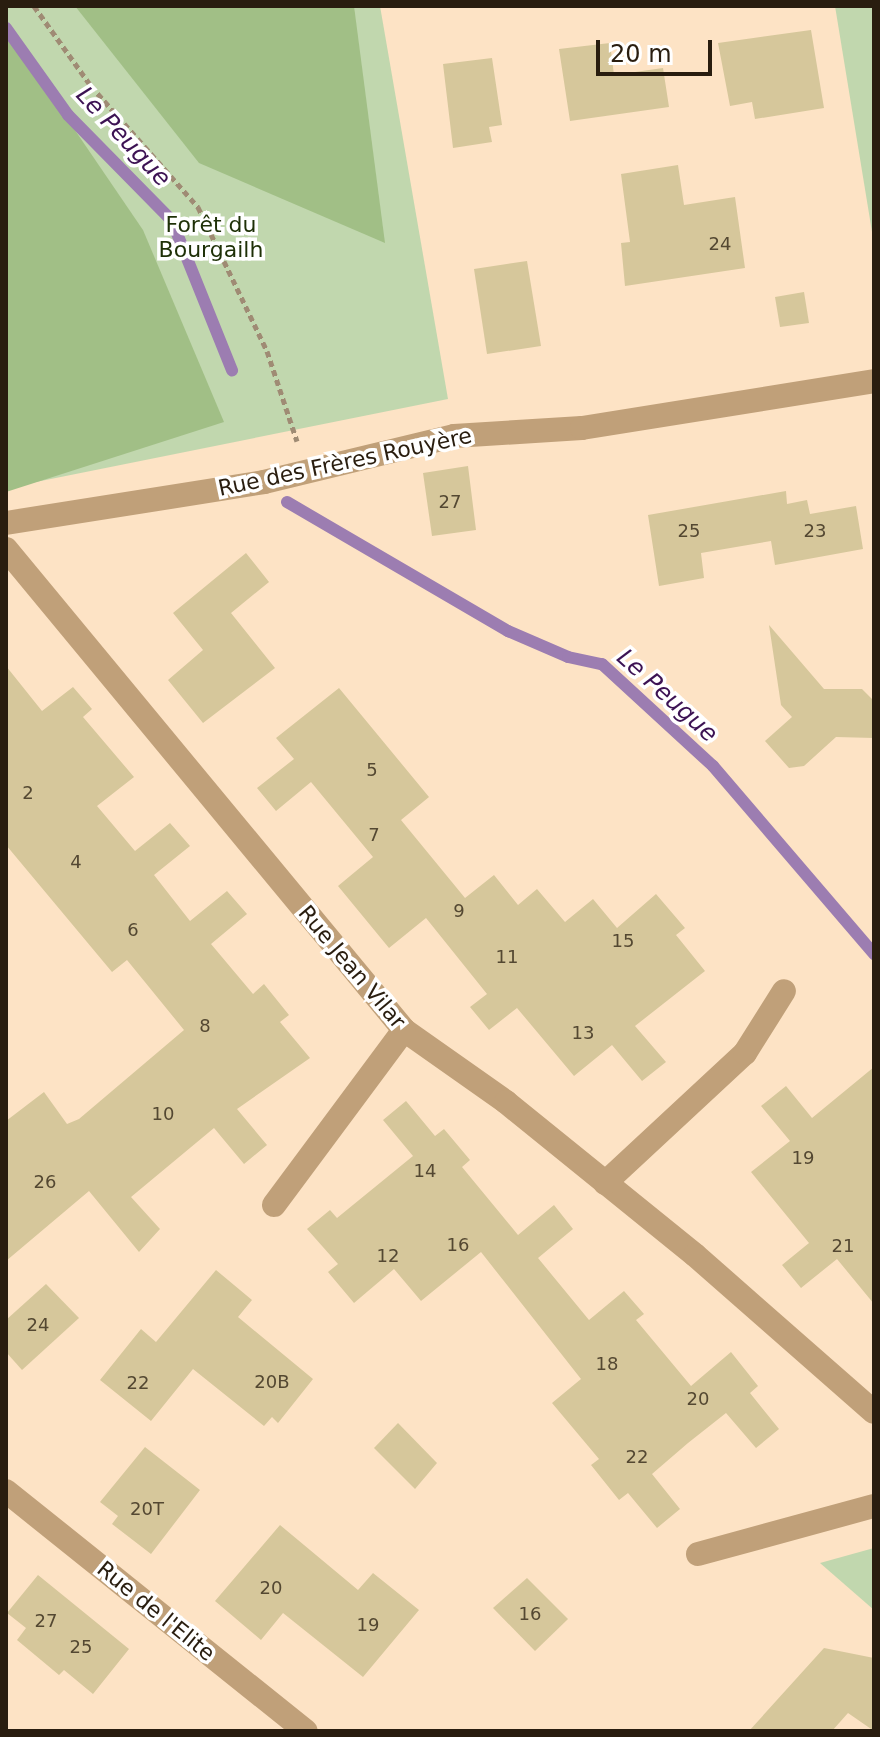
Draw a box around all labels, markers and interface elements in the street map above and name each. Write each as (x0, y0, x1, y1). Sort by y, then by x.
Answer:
scale bar (600, 24, 716, 74)
text: 20 m (610, 40, 672, 68)
water label: Le Peugue (70, 81, 176, 193)
park label: Forêt du Bourgailh (159, 211, 263, 262)
house number: 24 (709, 233, 731, 255)
street label: Rue des Frères Rouyère (216, 422, 474, 502)
house number: 27 (439, 491, 461, 513)
house number: 25 (678, 520, 700, 542)
house number: 23 (804, 520, 826, 542)
water label: Le Peugue (611, 643, 723, 749)
house number: 5 (366, 759, 378, 781)
house number: 2 (22, 782, 34, 804)
house number: 7 (368, 824, 380, 846)
house number: 4 (70, 851, 82, 873)
street label: Rue Jean Vilar (293, 900, 411, 1034)
house number: 9 (453, 900, 465, 922)
house number: 6 (127, 919, 139, 941)
house number: 15 (612, 930, 634, 952)
house number: 11 (496, 946, 518, 968)
house number: 8 (199, 1015, 211, 1037)
house number: 13 (572, 1022, 594, 1044)
house number: 10 (152, 1103, 174, 1125)
house number: 19 (792, 1147, 814, 1169)
house number: 14 (414, 1160, 436, 1182)
house number: 26 (34, 1171, 56, 1193)
house number: 16 (447, 1234, 469, 1256)
house number: 21 (832, 1235, 854, 1257)
house number: 12 (377, 1245, 399, 1267)
house number: 24 (27, 1314, 49, 1336)
house number: 18 (596, 1353, 618, 1375)
house number: 20B (254, 1371, 290, 1393)
house number: 22 (127, 1372, 149, 1394)
house number: 20 (687, 1388, 709, 1410)
house number: 22 (626, 1446, 648, 1468)
house number: 20T (130, 1498, 164, 1520)
street label: Rue de l'Elite (92, 1556, 220, 1666)
house number: 20 (260, 1577, 282, 1599)
house number: 16 (519, 1603, 541, 1625)
house number: 27 (35, 1610, 57, 1632)
house number: 19 (357, 1614, 379, 1636)
house number: 25 (70, 1636, 92, 1658)

